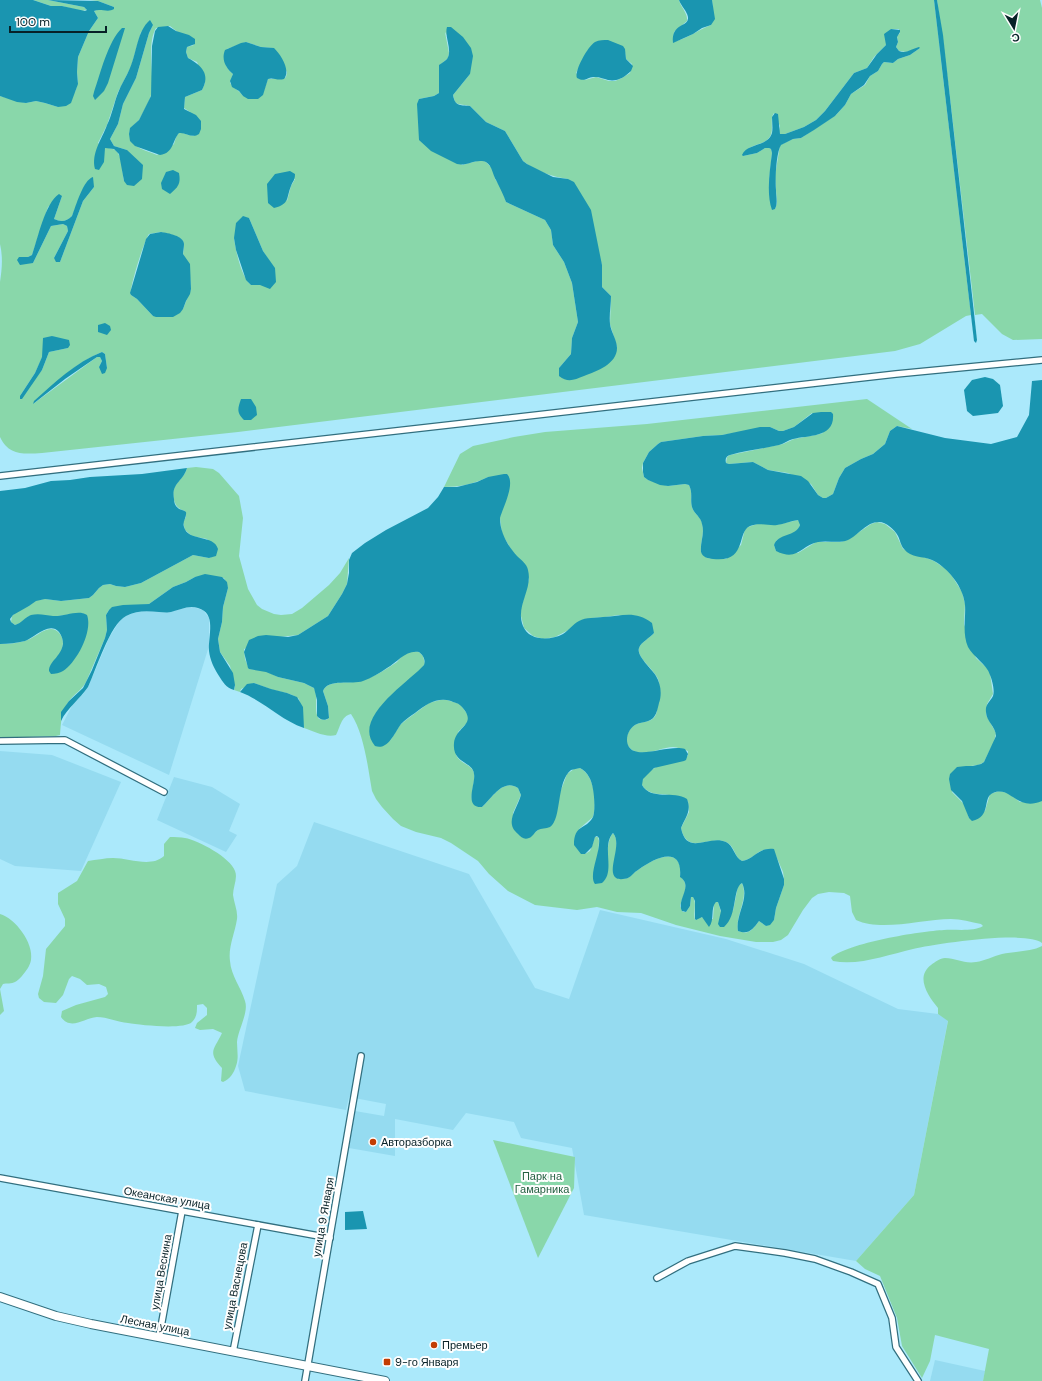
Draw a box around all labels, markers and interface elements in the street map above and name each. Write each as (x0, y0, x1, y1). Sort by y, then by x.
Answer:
scale bar (10, 8, 106, 34)
north arrow (994, 8, 1034, 48)
text: 100 m (16, 14, 50, 30)
text: С (1011, 30, 1021, 45)
place label: Авторазборка (381, 1135, 453, 1149)
marker: Авторазборка (368, 1137, 378, 1147)
park label: Парк на Гамарника (515, 1169, 570, 1196)
street label: улица 9 Января (309, 1176, 337, 1258)
street label: Океанская улица (123, 1183, 212, 1213)
street label: улица Веснина (147, 1232, 175, 1311)
street label: улица Васнецова (220, 1240, 250, 1331)
street label: Лесная улица (119, 1311, 192, 1339)
place label: Премьер (442, 1338, 488, 1352)
marker: Премьер (429, 1340, 439, 1350)
place label: 9-го Января (395, 1355, 459, 1369)
marker: 9-го Января (382, 1357, 392, 1367)

